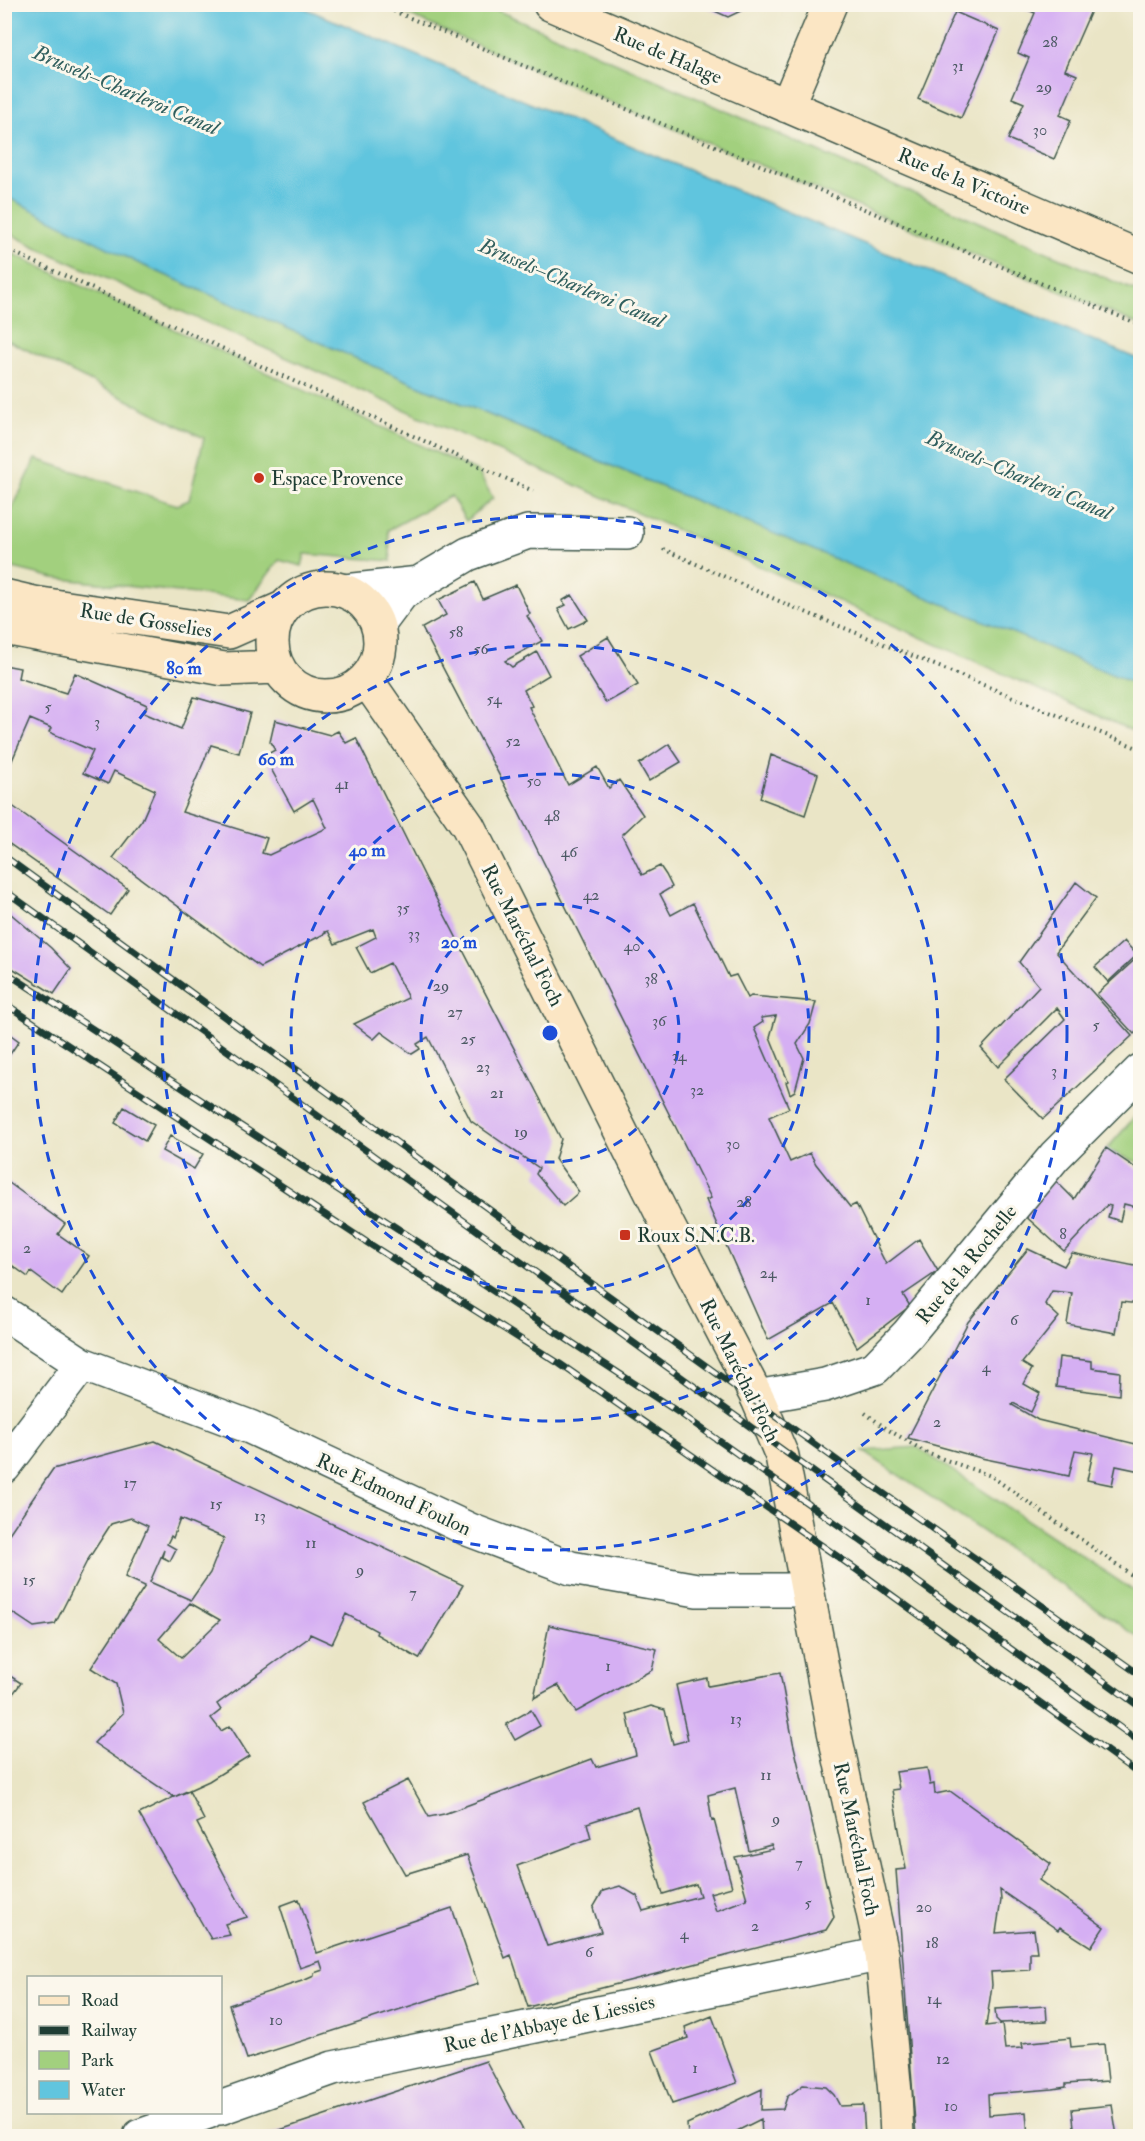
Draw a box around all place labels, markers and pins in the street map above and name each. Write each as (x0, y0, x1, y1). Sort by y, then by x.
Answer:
place label: Espace Provence (271, 466, 403, 492)
marker: Espace Provence (252, 471, 266, 485)
centre of rings (540, 1023, 560, 1043)
place label: Roux S.N.C.B. (637, 1223, 755, 1248)
marker: Roux S.N.C.B. (618, 1228, 632, 1242)

